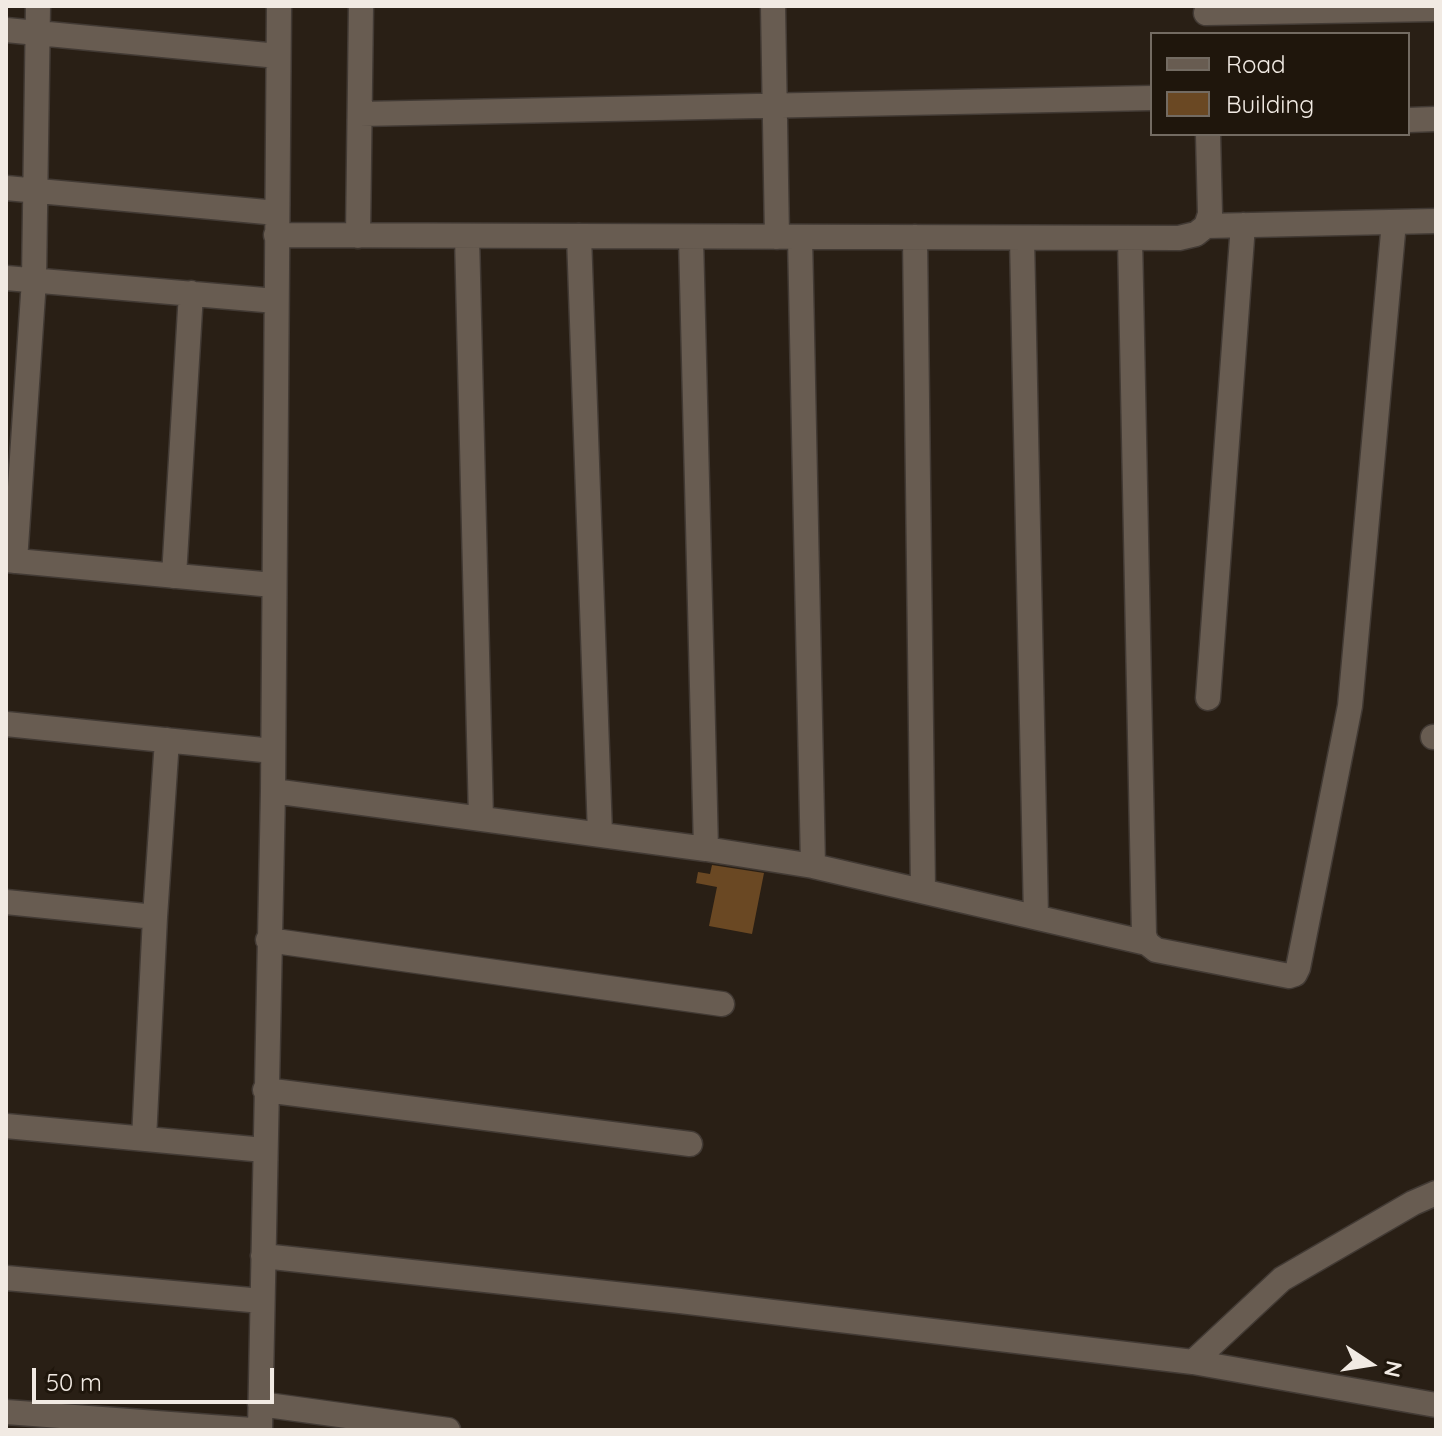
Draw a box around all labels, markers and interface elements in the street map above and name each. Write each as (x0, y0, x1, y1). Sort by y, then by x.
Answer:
legend (1150, 32, 1410, 136)
text: Road (1226, 49, 1286, 79)
text: Building (1226, 89, 1314, 119)
north arrow (1330, 1324, 1410, 1404)
scale bar (36, 1352, 278, 1402)
text: N (1378, 1358, 1409, 1380)
text: 50 m (46, 1367, 102, 1397)

